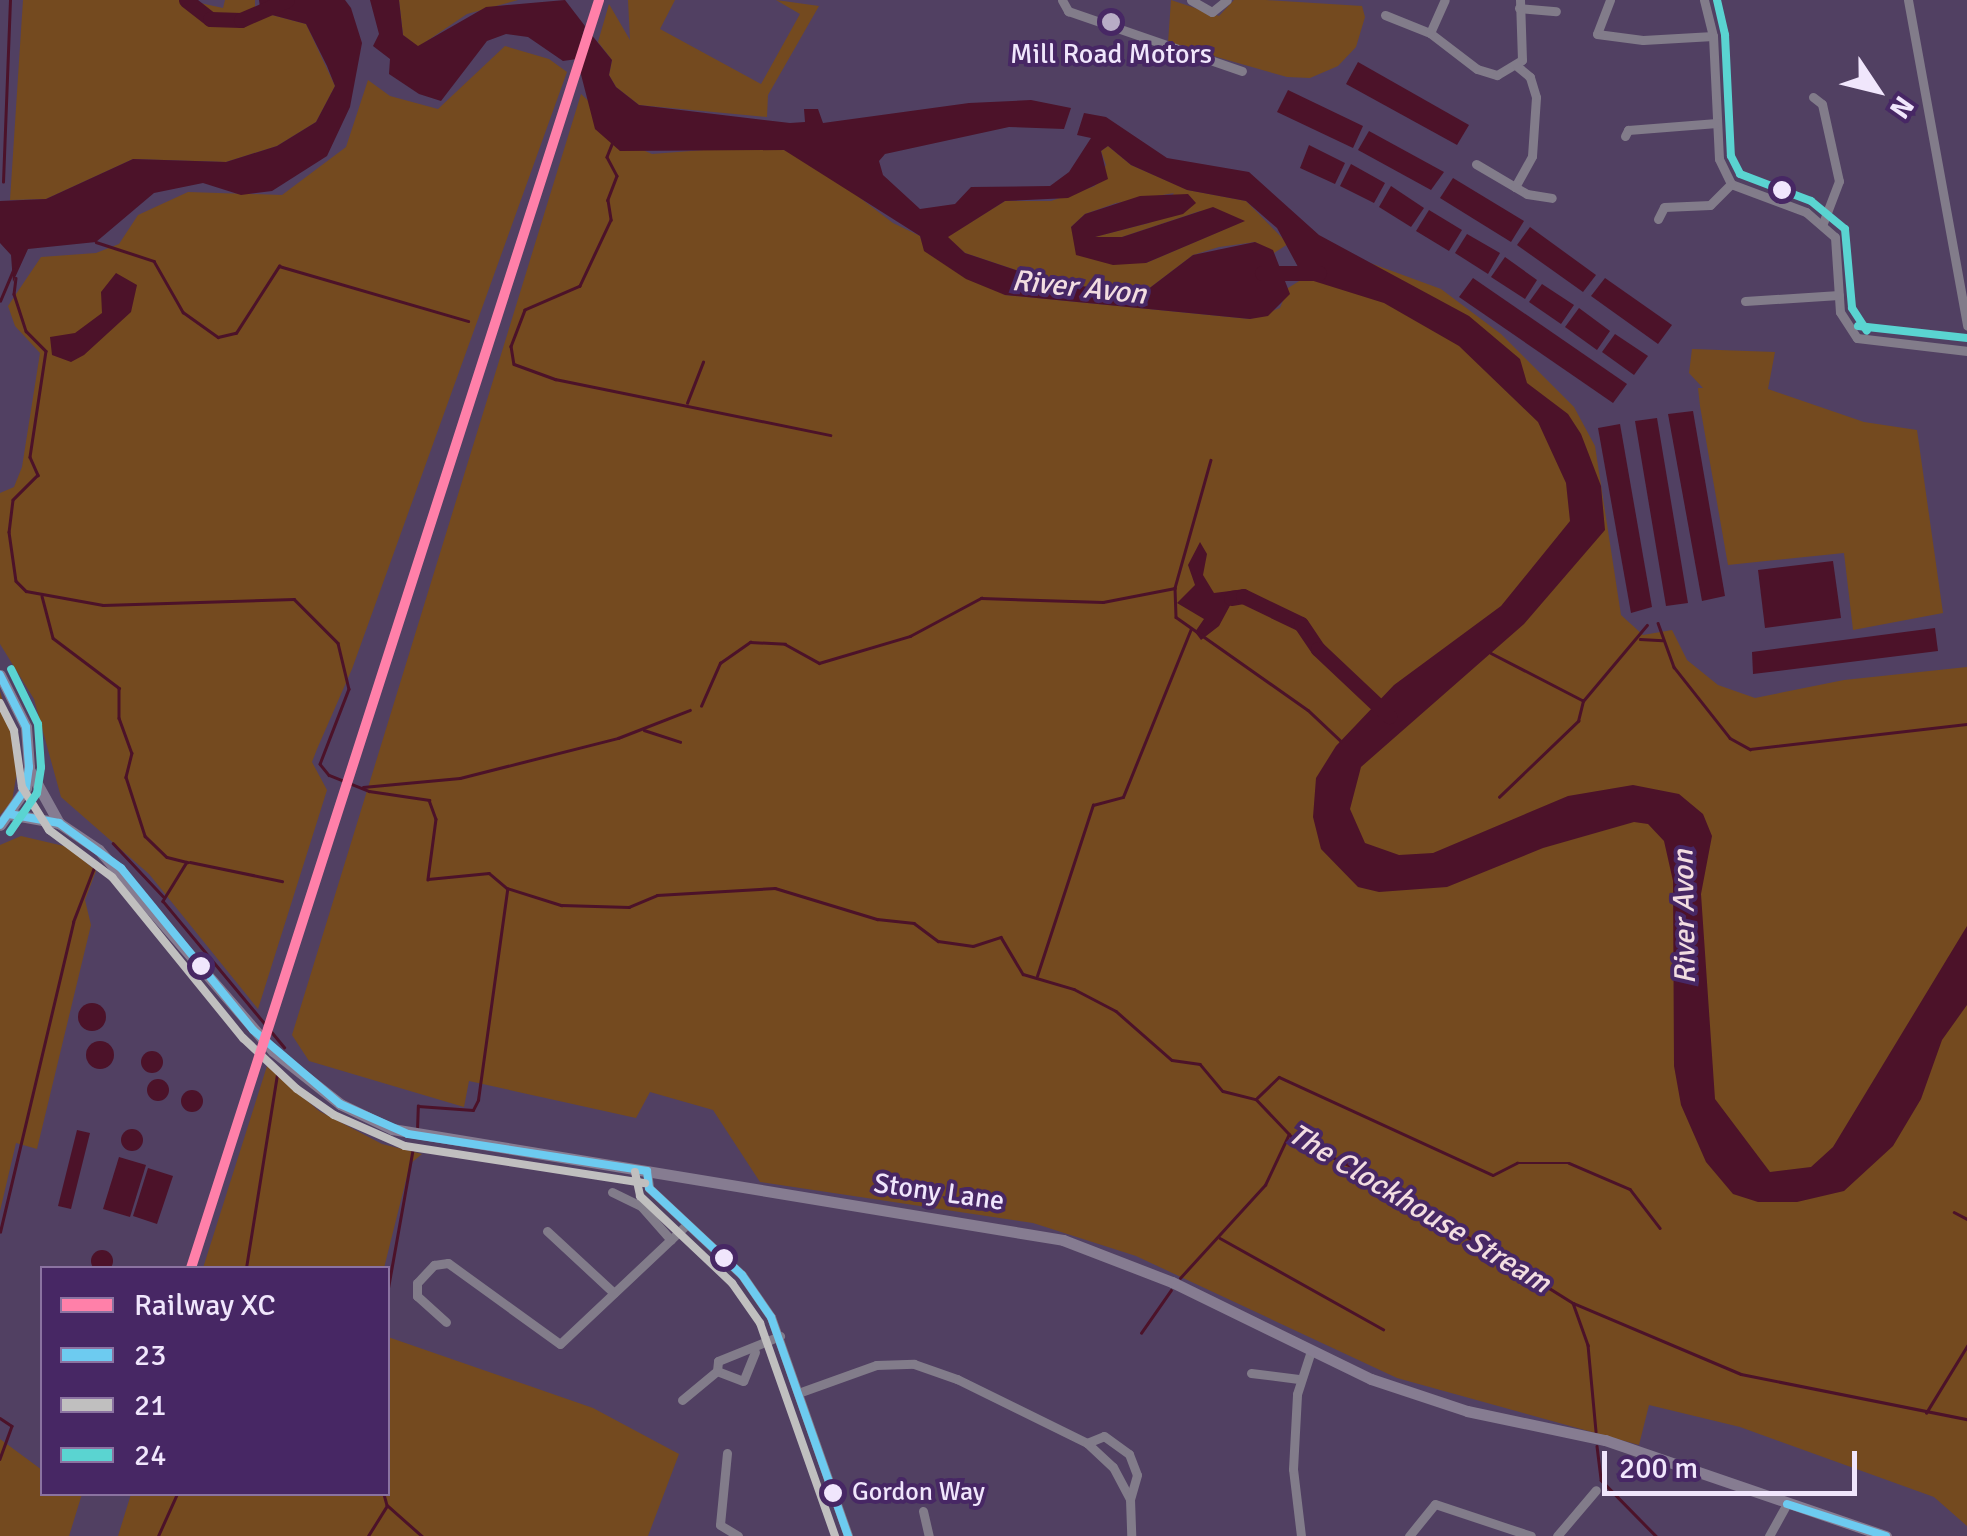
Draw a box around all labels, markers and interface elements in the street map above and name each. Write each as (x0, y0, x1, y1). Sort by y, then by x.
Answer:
marker: Mill Road Motors (1100, 11, 1122, 33)
place label: Mill Road Motors (1010, 37, 1212, 71)
north arrow (1827, 40, 1927, 140)
text: N (1882, 89, 1921, 125)
unlabelled marker (1772, 180, 1792, 200)
water label: River Avon (1010, 263, 1148, 313)
water label: River Avon (1666, 849, 1704, 985)
unlabelled marker (191, 956, 211, 976)
water label: The Clockhouse Stream (1282, 1117, 1556, 1301)
street label: Stony Lane (872, 1166, 1006, 1218)
unlabelled marker (714, 1248, 734, 1268)
legend (40, 1266, 390, 1496)
text: Railway XC (134, 1287, 276, 1324)
text: 23 (134, 1337, 166, 1374)
text: 21 (134, 1387, 166, 1424)
scale bar (1607, 1431, 1862, 1493)
text: 24 (134, 1437, 166, 1474)
text: 200 m (1619, 1450, 1698, 1487)
place label: Gordon Way (852, 1477, 985, 1509)
marker: Gordon Way (823, 1483, 843, 1503)

